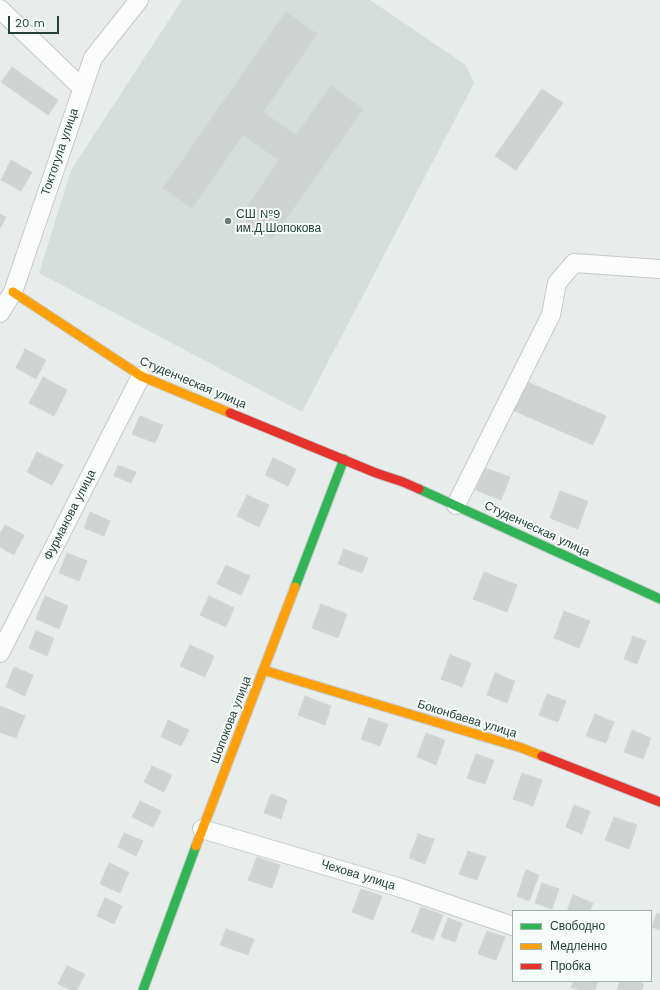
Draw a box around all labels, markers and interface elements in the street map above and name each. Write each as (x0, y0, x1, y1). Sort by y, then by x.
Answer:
scale bar (10, 8, 61, 34)
text: 20 m (15, 16, 45, 30)
street label: Токтогула улица (38, 106, 82, 198)
place label: СШ №9 им.Д.Шопокова (236, 207, 321, 235)
marker: СШ №9 им.Д.Шопокова (223, 216, 233, 226)
street label: Студенческая улица (137, 354, 249, 412)
street label: Фурманова улица (41, 467, 99, 563)
street label: Студенческая улица (482, 498, 592, 560)
street label: Шопокова улица (208, 674, 254, 766)
street label: Боконбаева улица (416, 697, 518, 741)
street label: Чехова улица (319, 857, 397, 893)
legend (512, 910, 652, 982)
text: Свободно (550, 919, 605, 933)
text: Медленно (550, 939, 607, 953)
text: Пробка (550, 959, 591, 973)

